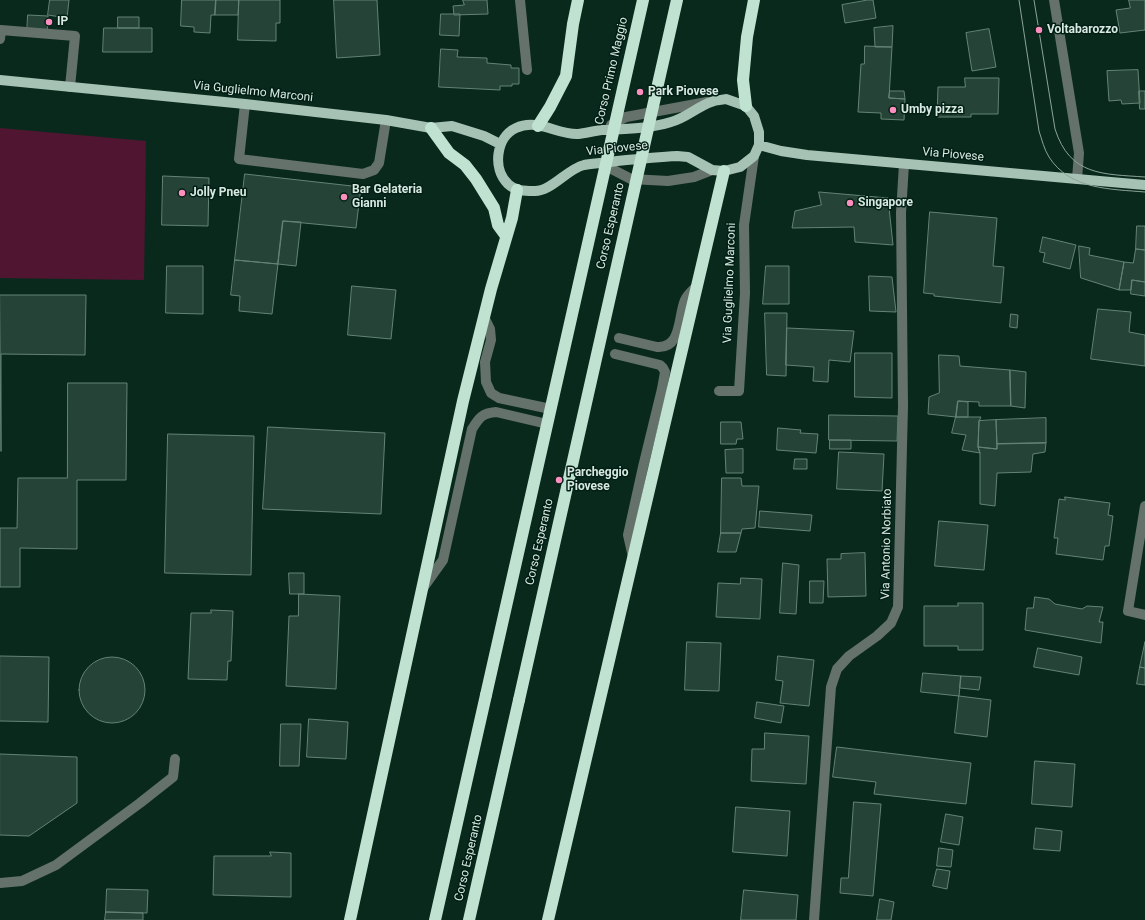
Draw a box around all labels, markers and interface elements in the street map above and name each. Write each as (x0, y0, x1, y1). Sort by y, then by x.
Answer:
place label: IP (57, 15, 68, 29)
street label: Corso Primo Maggio (593, 16, 631, 126)
marker: IP (44, 17, 54, 27)
place label: Voltabarozzo (1047, 23, 1118, 37)
marker: Voltabarozzo (1034, 25, 1044, 35)
street label: Via Guglielmo Marconi (192, 79, 314, 105)
place label: Park Piovese (648, 85, 719, 99)
marker: Park Piovese (635, 87, 645, 97)
place label: Umby pizza (901, 103, 964, 117)
marker: Umby pizza (888, 105, 898, 115)
street label: Via Piovese (585, 139, 649, 159)
street label: Via Piovese (922, 145, 984, 165)
street label: Corso Esperanto (594, 181, 628, 271)
place label: Bar Gelateria Gianni (352, 183, 422, 211)
place label: Jolly Pneu (190, 186, 247, 200)
marker: Jolly Pneu (177, 188, 187, 198)
marker: Bar Gelateria Gianni (339, 192, 349, 202)
place label: Singapore (858, 196, 913, 210)
marker: Singapore (845, 198, 855, 208)
street label: Via Guglielmo Marconi (721, 222, 739, 344)
place label: Parcheggio Piovese (567, 466, 628, 494)
marker: Parcheggio Piovese (554, 475, 564, 485)
street label: Via Antonio Norbiato (879, 488, 895, 600)
street label: Corso Esperanto (523, 497, 557, 587)
street label: Corso Esperanto (452, 813, 486, 903)

